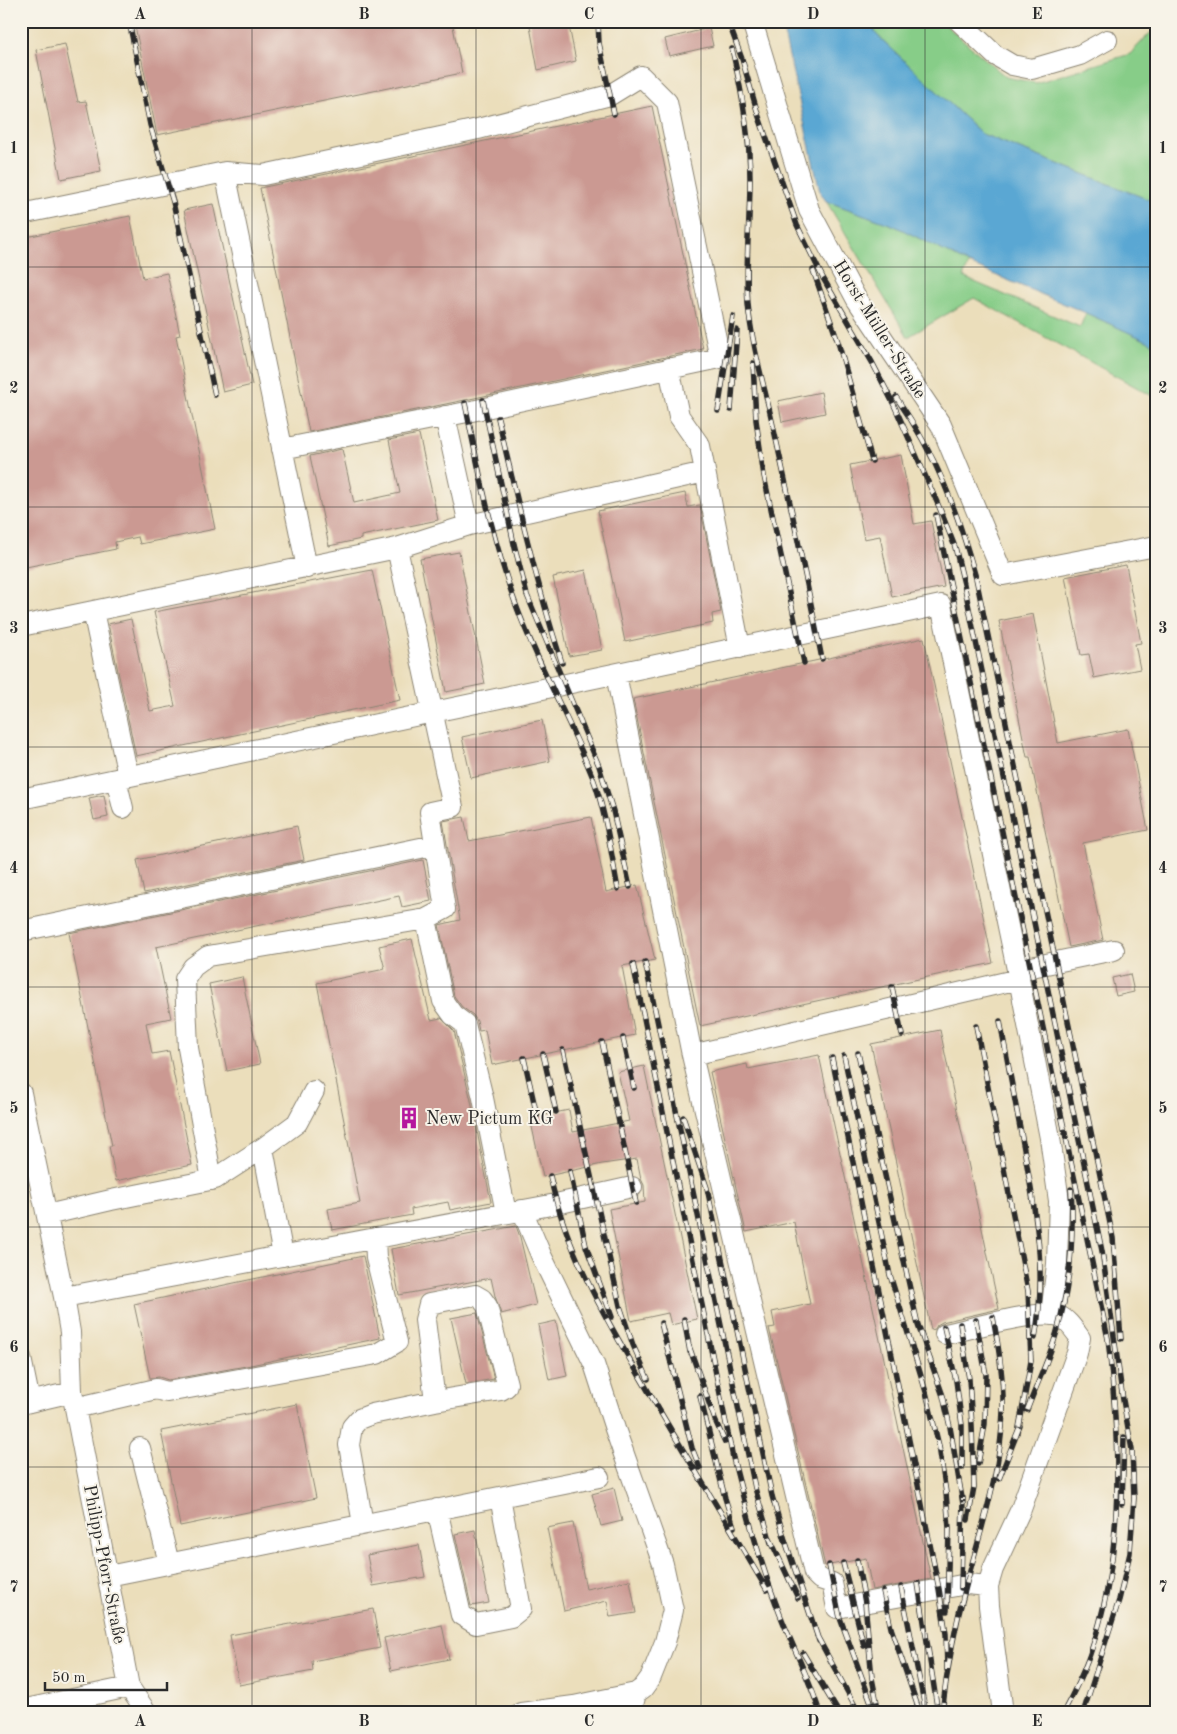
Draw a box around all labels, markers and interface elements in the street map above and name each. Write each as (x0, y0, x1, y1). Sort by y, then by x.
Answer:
text: A (134, 7, 146, 23)
text: B (358, 7, 370, 23)
text: C (584, 7, 594, 23)
text: D (807, 7, 819, 23)
text: E (1031, 7, 1043, 23)
text: 1 (9, 141, 19, 157)
text: 1 (1158, 141, 1168, 157)
street label: Horst-Müller-Straße (829, 257, 929, 402)
text: 2 (9, 381, 19, 397)
text: 2 (1158, 381, 1168, 397)
text: 3 (9, 621, 19, 637)
text: 3 (1158, 621, 1168, 637)
text: 4 (9, 861, 19, 877)
text: 4 (1158, 861, 1168, 877)
text: 5 (9, 1101, 19, 1117)
text: 5 (1158, 1101, 1168, 1117)
building icon: New Pictum KG (396, 1105, 422, 1131)
place label: New Pictum KG (426, 1110, 553, 1128)
text: 6 (9, 1340, 19, 1356)
text: 6 (1158, 1340, 1168, 1356)
street label: Philipp-Pforr-Straße (80, 1483, 128, 1645)
text: 7 (9, 1580, 19, 1596)
text: 7 (1158, 1580, 1168, 1596)
scale bar (45, 1659, 168, 1691)
text: 50 m (52, 1671, 86, 1686)
text: A (134, 1714, 146, 1730)
text: B (358, 1714, 370, 1730)
text: C (584, 1714, 594, 1730)
text: D (807, 1714, 819, 1730)
text: E (1031, 1714, 1043, 1730)

